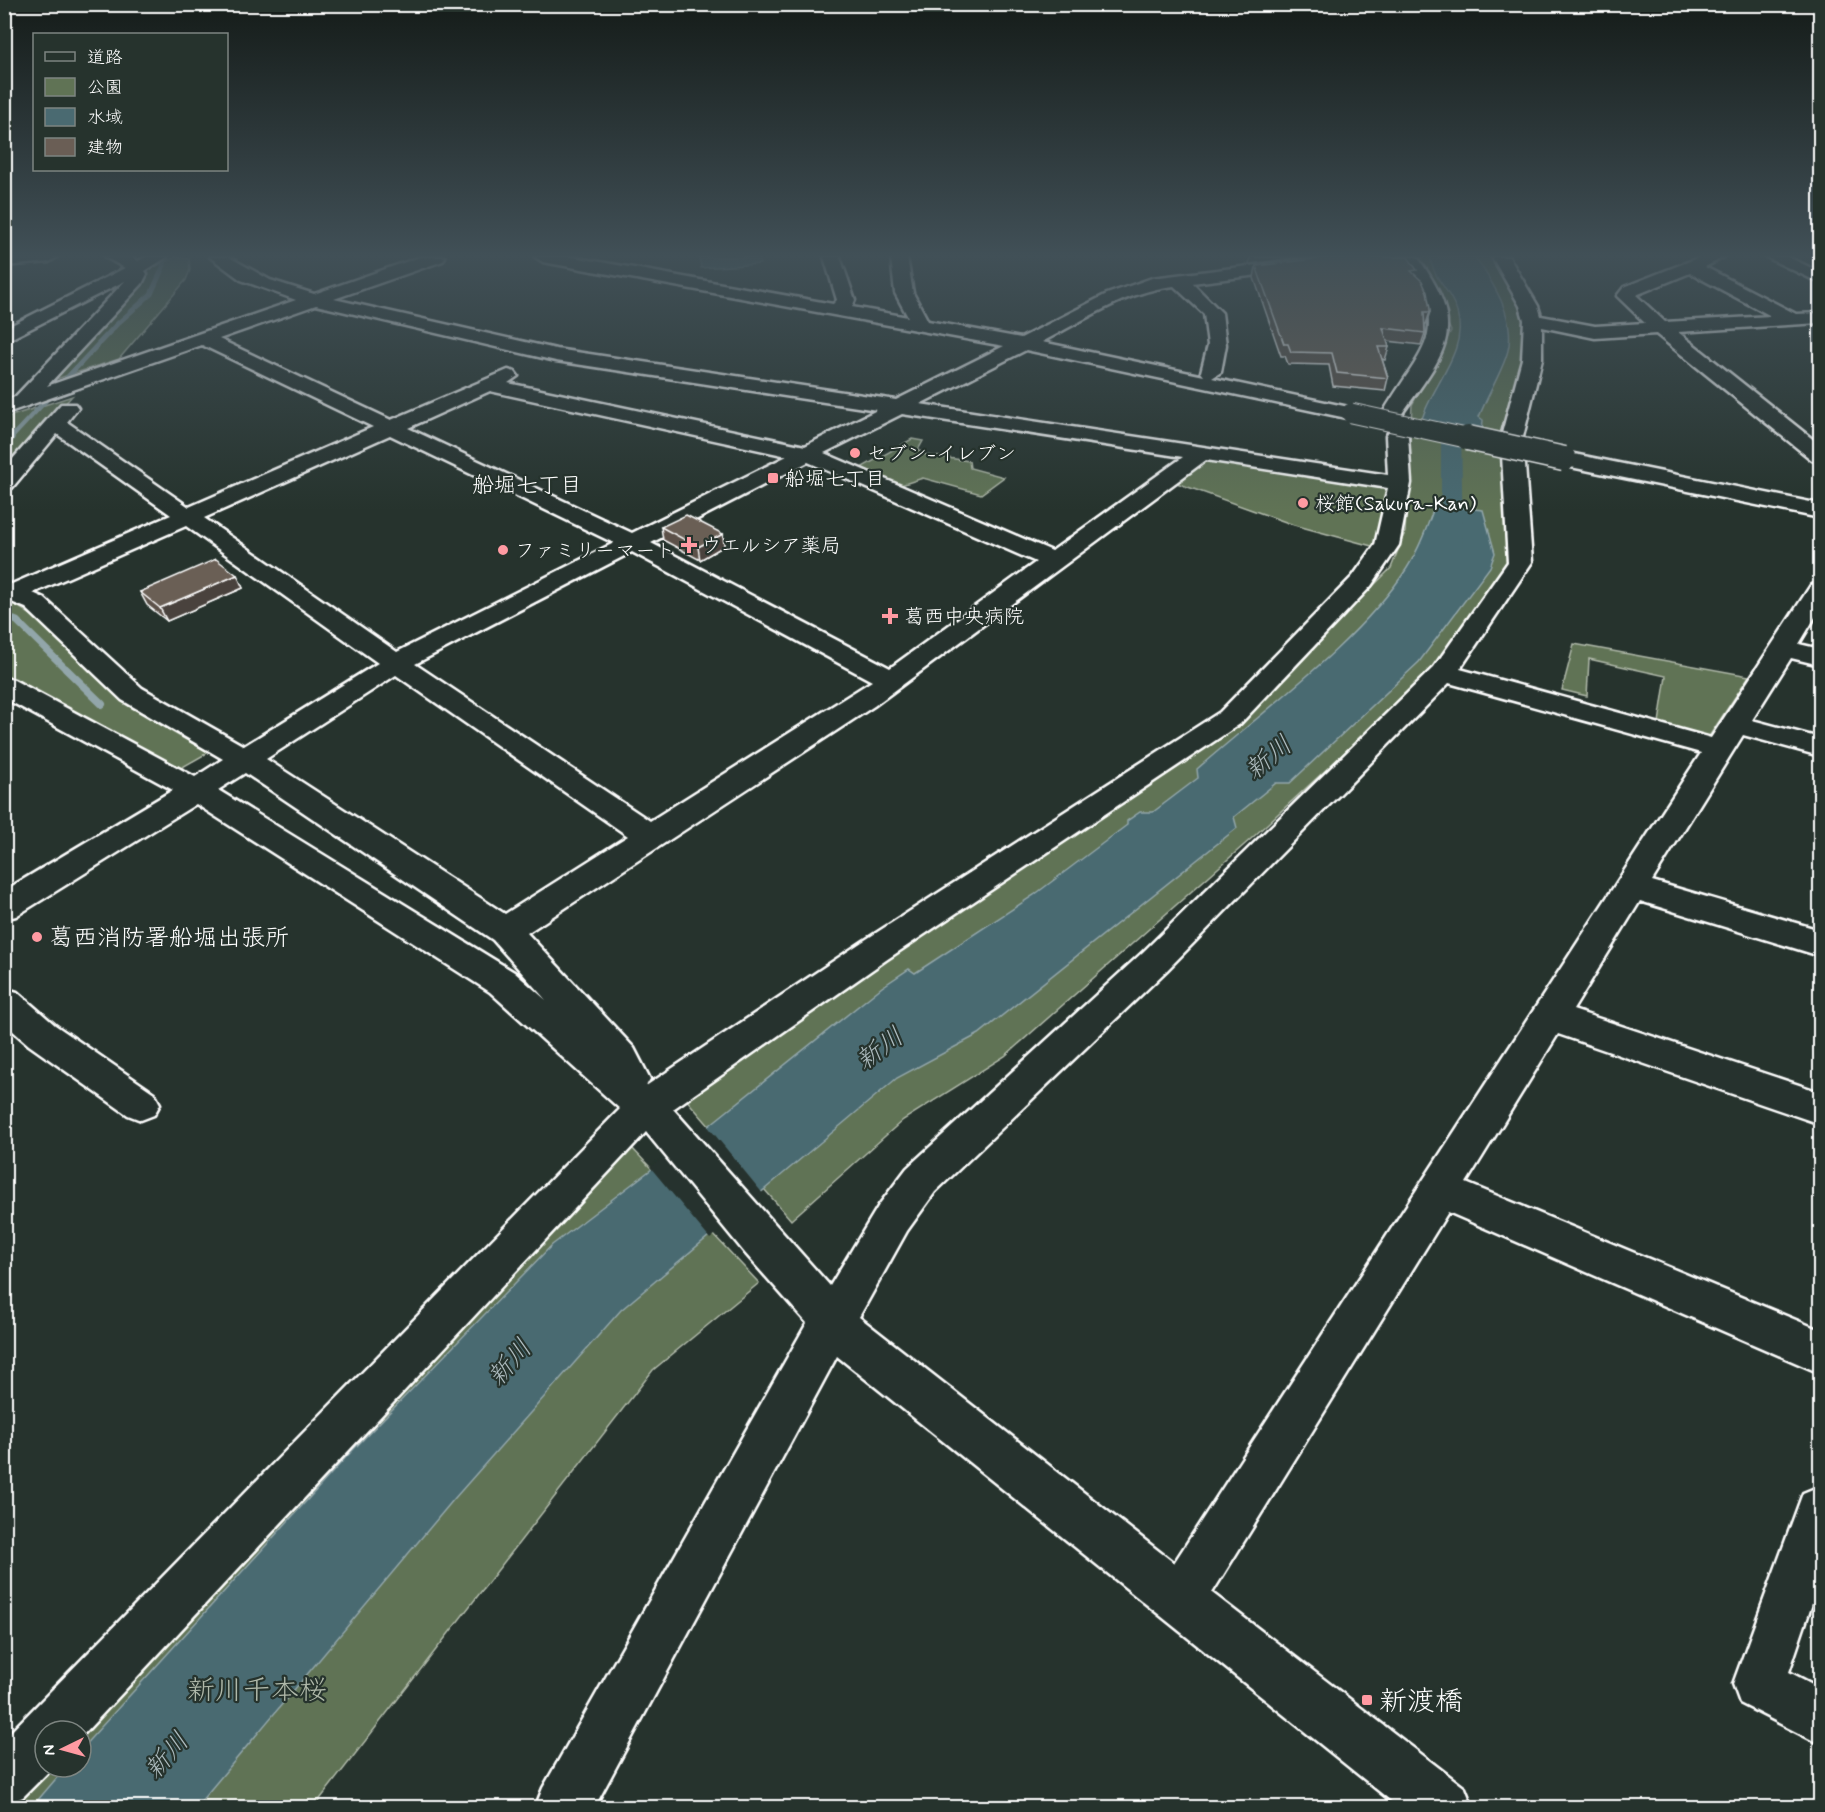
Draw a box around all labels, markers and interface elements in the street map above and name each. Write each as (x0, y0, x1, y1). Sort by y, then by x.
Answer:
legend (33, 33, 228, 171)
text: 道路 (87, 46, 123, 70)
text: 公園 (87, 76, 123, 100)
text: 水域 (87, 106, 123, 130)
text: 建物 (87, 136, 123, 160)
place label: セブン-イレブン (867, 441, 1016, 468)
marker: セブン-イレブン (848, 446, 862, 460)
place label: 船堀七丁目 (785, 466, 885, 493)
marker: 船堀七丁目 (766, 471, 780, 485)
district label: 船堀七丁目 (472, 472, 582, 500)
place label: 桜館(Sakura-Kan) (1315, 491, 1476, 518)
marker: 桜館(Sakura-Kan) (1296, 496, 1310, 510)
place label: ウエルシア薬局 (701, 533, 841, 560)
place label: ファミリーマート (515, 538, 675, 565)
marker: ウエルシア薬局 (682, 538, 696, 552)
marker: ファミリーマート (496, 543, 510, 557)
place label: 葛西中央病院 (904, 604, 1024, 631)
marker: 葛西中央病院 (881, 607, 899, 625)
water label: 新川 (1238, 729, 1300, 788)
place label: 葛西消防署船堀出張所 (49, 923, 289, 954)
marker: 葛西消防署船堀出張所 (30, 930, 44, 944)
water label: 新川 (849, 1020, 911, 1079)
water label: 新川 (481, 1333, 540, 1394)
park label: 新川千本桜 (187, 1673, 327, 1710)
place label: 新渡橋 (1379, 1684, 1463, 1721)
marker: 新渡橋 (1360, 1693, 1374, 1707)
north arrow (33, 1719, 93, 1779)
water label: 新川 (138, 1726, 197, 1787)
text: N (39, 1744, 60, 1756)

